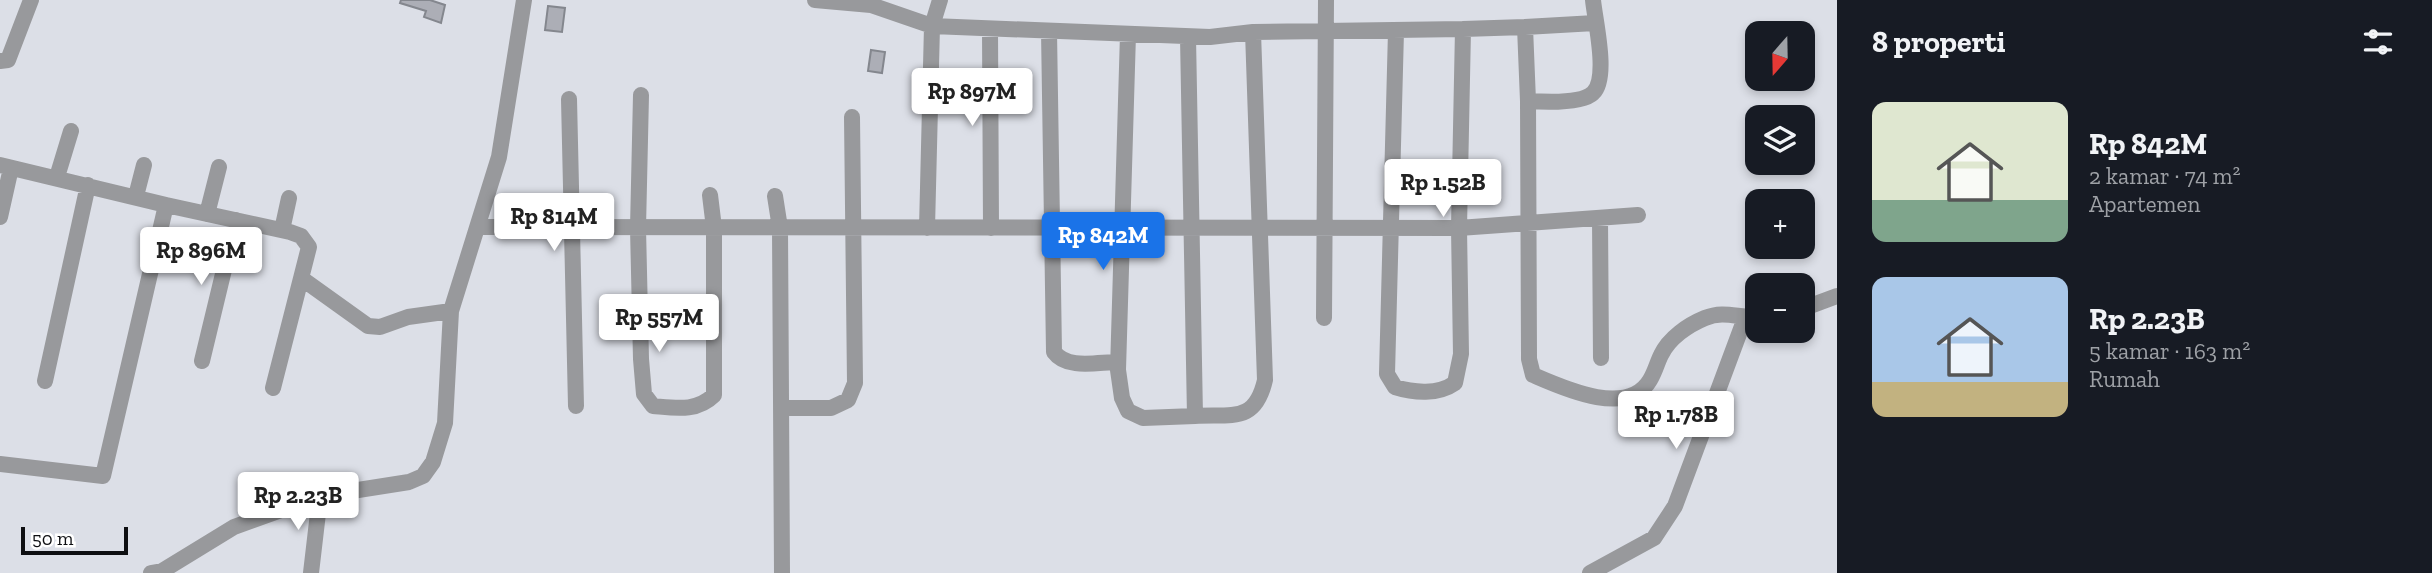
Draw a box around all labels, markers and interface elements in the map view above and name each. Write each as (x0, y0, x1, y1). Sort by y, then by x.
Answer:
north arrow (1745, 21, 1815, 91)
map controls (1745, 21, 1815, 343)
icon: filters (2359, 23, 2397, 61)
text: 8 properti (1872, 24, 2006, 60)
pin: Rp 897M (907, 68, 1037, 128)
text: Rp 897M (928, 77, 1016, 105)
button: layers (1745, 105, 1815, 175)
text: Rp 842M (2089, 126, 2207, 162)
icon: home (1928, 130, 2012, 214)
pin: Rp 1.52B (1371, 160, 1515, 219)
text: 2 kamar · 74 m² (2089, 162, 2241, 190)
text: Rp 1.52B (1400, 168, 1486, 196)
button: + (1745, 189, 1815, 259)
text: Apartemen (2089, 190, 2200, 218)
pin: Rp 814M (489, 194, 619, 253)
text: Rp 814M (510, 202, 598, 230)
pin: Rp 842M (1038, 212, 1168, 272)
text: Rp 842M (1058, 221, 1148, 249)
pin: Rp 896M (136, 228, 266, 287)
text: Rp 896M (156, 236, 246, 264)
button: − (1745, 273, 1815, 343)
pin: Rp 557M (594, 294, 724, 354)
text: Rp 2.23B (2089, 301, 2205, 337)
text: Rp 557M (615, 303, 703, 331)
icon: home (1928, 305, 2012, 389)
text: 5 kamar · 163 m² (2089, 337, 2250, 365)
text: Rumah (2089, 365, 2160, 393)
pin: Rp 1.78B (1604, 392, 1748, 451)
text: Rp 1.78B (1634, 400, 1718, 428)
pin: Rp 2.23B (226, 472, 370, 532)
text: Rp 2.23B (254, 481, 342, 509)
scale bar (21, 524, 128, 556)
text: 50 m (32, 527, 73, 550)

